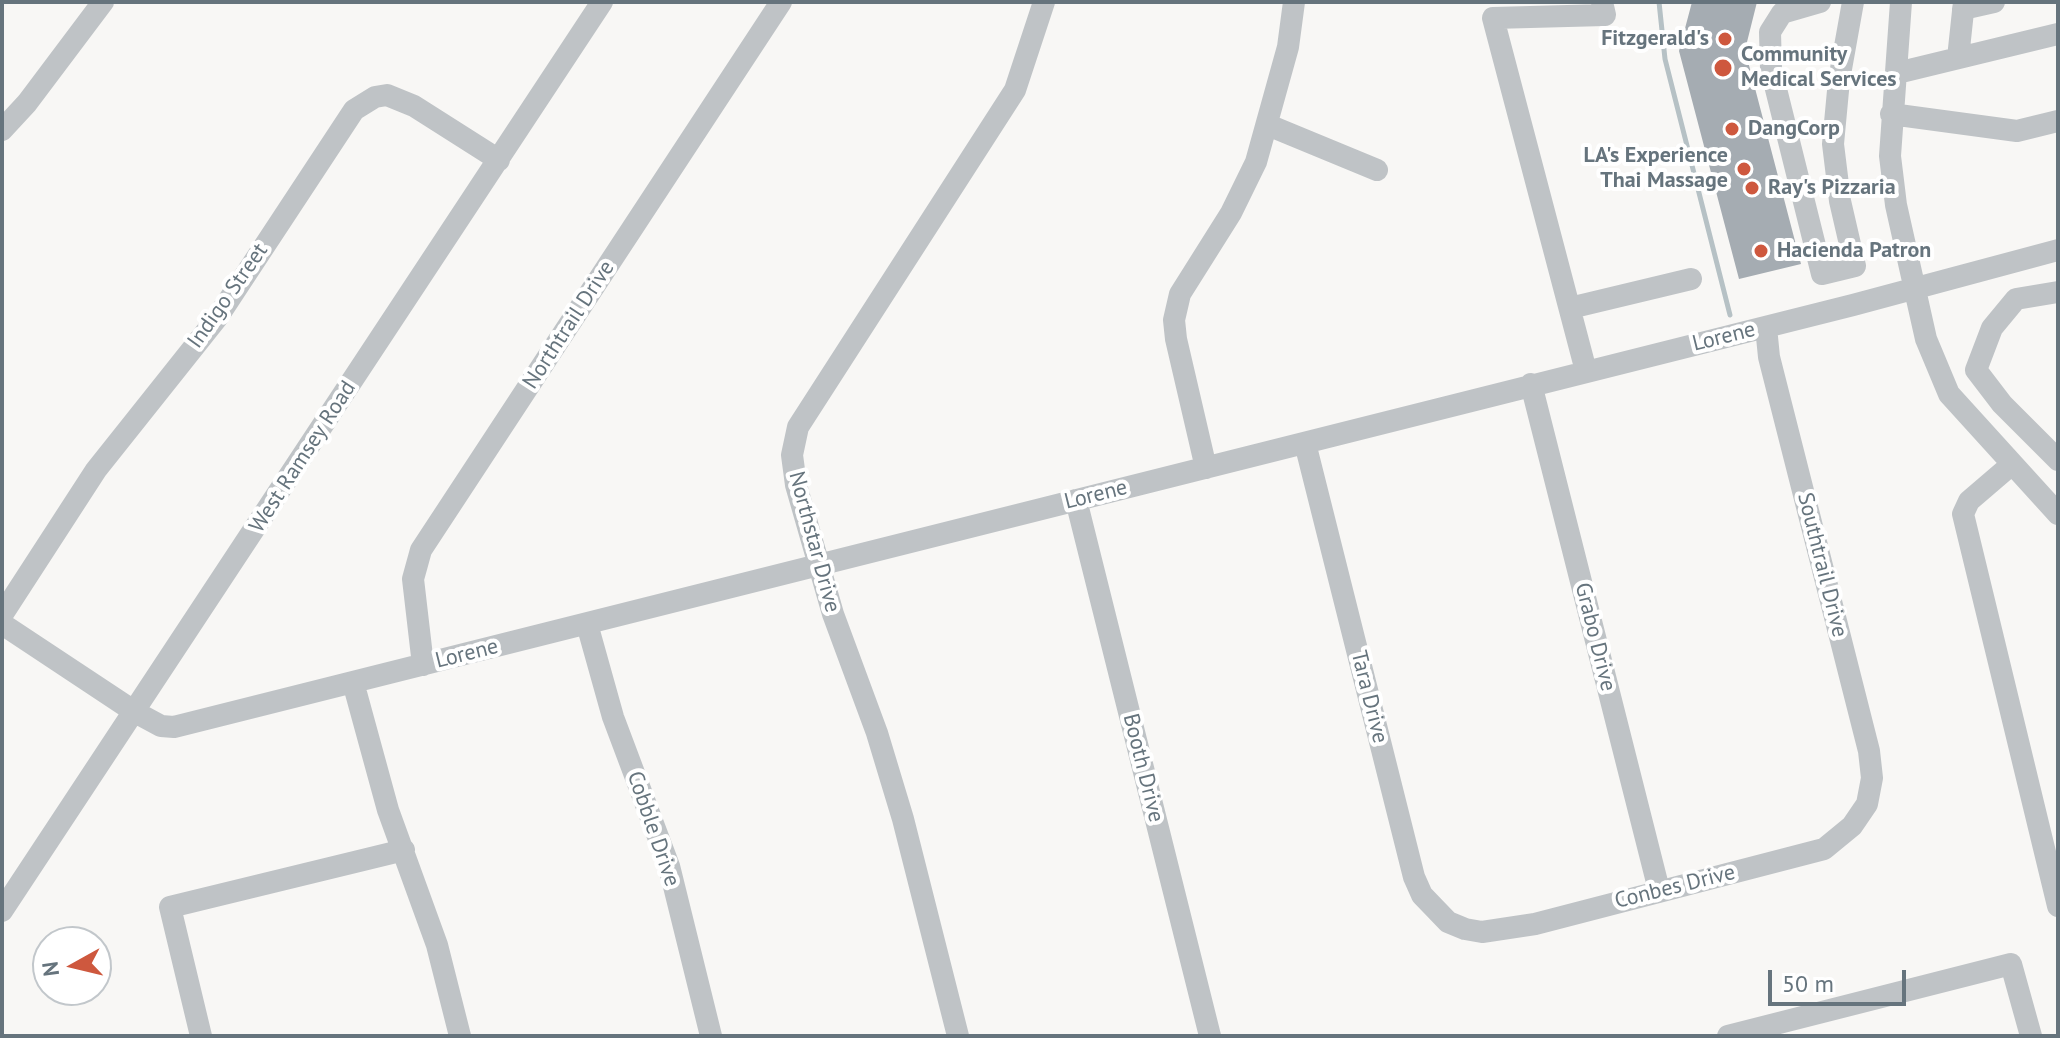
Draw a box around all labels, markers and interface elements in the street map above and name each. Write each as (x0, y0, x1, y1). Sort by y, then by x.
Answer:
place label: Fitzgerald's (1601, 26, 1709, 52)
marker: Fitzgerald's (1716, 30, 1734, 48)
place label: Community Medical Services (1741, 42, 1897, 94)
marker: Community Medical Services (1712, 57, 1734, 79)
place label: DangCorp (1748, 116, 1840, 142)
marker: DangCorp (1723, 120, 1741, 138)
place label: LA's Experience Thai Massage (1584, 143, 1728, 194)
marker: LA's Experience Thai Massage (1735, 160, 1753, 178)
place label: Ray's Pizzaria (1768, 175, 1896, 201)
marker: Ray's Pizzaria (1743, 179, 1761, 197)
place label: Hacienda Patron (1777, 238, 1931, 264)
street label: Indigo Street (182, 239, 274, 353)
marker: Hacienda Patron (1752, 242, 1770, 260)
street label: Northtrail Drive (518, 256, 620, 394)
street label: Lorene (1690, 316, 1758, 358)
street label: West Ramsey Road (244, 376, 362, 538)
street label: Northstar Drive (783, 469, 845, 615)
street label: Lorene (1062, 474, 1130, 516)
street label: Southtrail Drive (1791, 490, 1853, 640)
street label: Grabo Drive (1569, 580, 1621, 694)
street label: Lorene (433, 633, 501, 675)
street label: Tara Drive (1345, 648, 1393, 746)
street label: Booth Drive (1117, 711, 1169, 825)
street label: Cobble Drive (621, 768, 685, 890)
street label: Conbes Drive (1612, 859, 1738, 915)
north arrow (32, 926, 112, 1006)
scale bar (1772, 954, 1910, 1004)
text: N (35, 960, 65, 978)
text: 50 m (1782, 968, 1834, 999)

